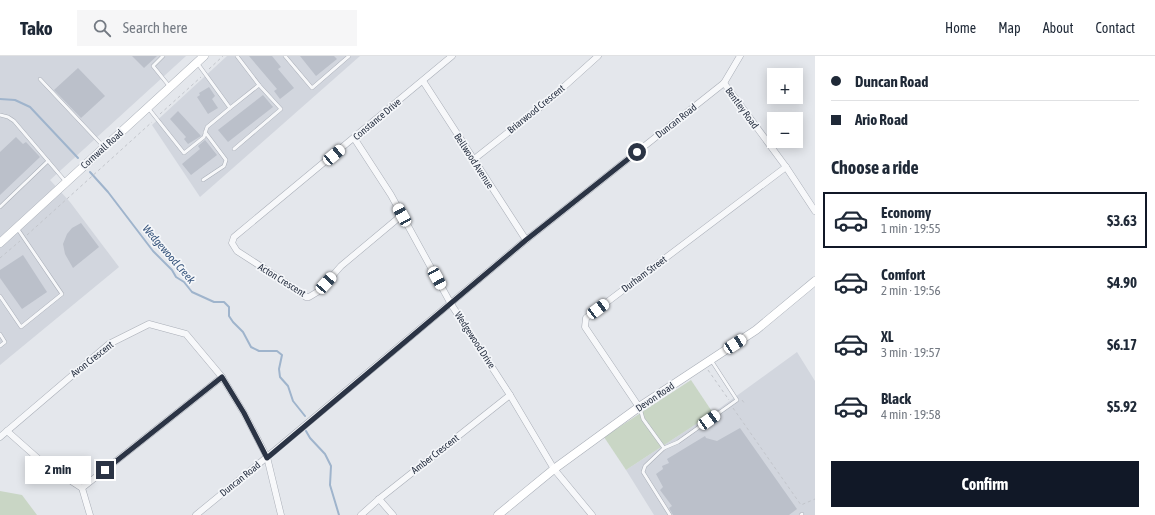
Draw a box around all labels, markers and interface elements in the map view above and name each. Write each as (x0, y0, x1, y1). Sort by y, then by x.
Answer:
search box (77, 10, 357, 46)
text: Tako (20, 17, 53, 39)
icon: search (91, 17, 113, 39)
text: Search here (123, 19, 187, 36)
text: Home (945, 20, 976, 36)
text: Map (998, 20, 1021, 36)
text: About (1043, 20, 1074, 36)
text: Contact (1096, 20, 1135, 36)
map controls (767, 68, 803, 148)
button: + (767, 68, 803, 104)
text: Duncan Road (855, 73, 928, 90)
street label: Briarwood Crescent (505, 82, 567, 135)
street label: Bentley Road (723, 85, 761, 131)
street label: Constance Drive (351, 96, 403, 142)
street label: Duncan Road (653, 101, 699, 140)
text: Ario Road (855, 111, 908, 128)
button: − (767, 112, 803, 148)
street label: Cornwall Road (79, 127, 126, 171)
street label: Bellwood Avenue (452, 131, 496, 191)
car (321, 143, 347, 167)
route start (628, 143, 646, 161)
text: Choose a ride (831, 157, 919, 178)
car (391, 202, 413, 228)
icon: car (833, 202, 869, 238)
text: Economy (881, 204, 931, 221)
text: $3.63 (1107, 212, 1137, 229)
text: 1 min · 19:55 (881, 221, 941, 236)
water label: Wedgewood Creek (140, 222, 198, 286)
street label: Durham Street (619, 253, 669, 294)
street label: Acton Crescent (256, 261, 308, 299)
icon: car (833, 264, 869, 300)
car (426, 265, 448, 291)
text: Comfort (881, 266, 925, 283)
car (314, 270, 338, 296)
text: $4.90 (1107, 274, 1137, 291)
text: 2 min · 19:56 (881, 283, 941, 298)
car (585, 297, 611, 321)
street label: Wedgewood Drive (453, 310, 498, 371)
icon: car (833, 326, 869, 362)
text: XL (881, 328, 894, 345)
car (722, 332, 748, 356)
text: $6.17 (1107, 336, 1137, 353)
street label: Avon Crescent (68, 339, 116, 379)
text: 3 min · 19:57 (881, 345, 941, 360)
street label: Devon Road (634, 380, 677, 414)
icon: car (833, 388, 869, 424)
text: Black (881, 390, 911, 407)
text: $5.92 (1107, 398, 1137, 415)
text: 4 min · 19:58 (881, 407, 941, 422)
car (696, 408, 722, 432)
street label: Amber Crescent (409, 432, 461, 476)
callout: 2 min (25, 456, 91, 484)
street label: Duncan Road (218, 459, 263, 499)
route end (96, 461, 114, 479)
button: Confirm (831, 461, 1139, 507)
text: 2 min (45, 462, 71, 477)

